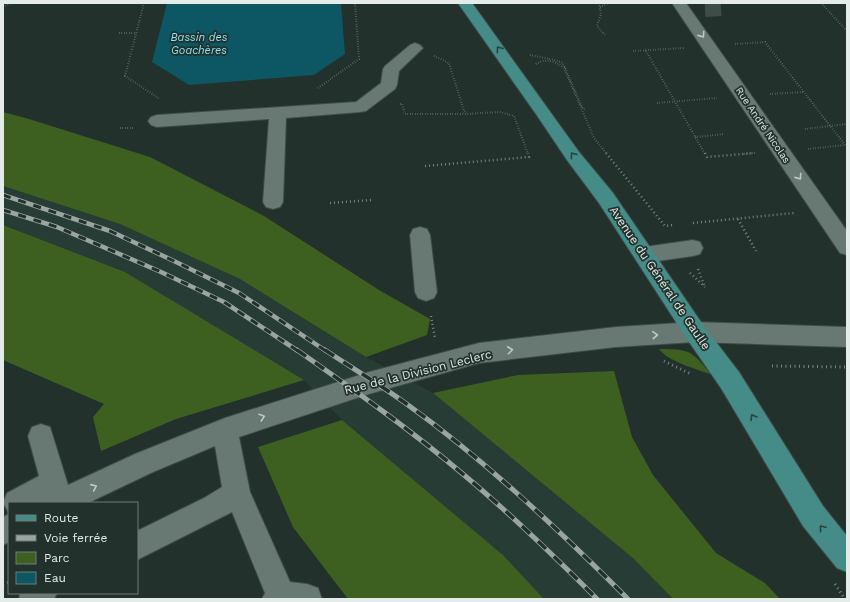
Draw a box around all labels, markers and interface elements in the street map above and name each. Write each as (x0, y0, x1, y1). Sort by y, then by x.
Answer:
water label: Bassin des Goachères (171, 31, 228, 57)
one-way arrow (697, 31, 705, 38)
one-way arrow (497, 46, 504, 53)
street label: Rue André Nicolas (733, 85, 793, 165)
one-way arrow (571, 153, 578, 160)
one-way arrow (794, 173, 802, 180)
street label: Avenue du Général de Gaulle (607, 204, 713, 352)
one-way arrow (652, 330, 658, 339)
one-way arrow (507, 346, 513, 355)
street label: Rue de la Division Leclerc (343, 347, 493, 397)
one-way arrow (259, 413, 266, 422)
one-way arrow (751, 414, 758, 421)
one-way arrow (89, 484, 97, 492)
legend (8, 502, 138, 594)
text: Route (44, 511, 78, 525)
one-way arrow (820, 525, 827, 532)
text: Voie ferrée (44, 531, 107, 545)
text: Parc (44, 551, 70, 565)
text: Eau (44, 571, 66, 585)

